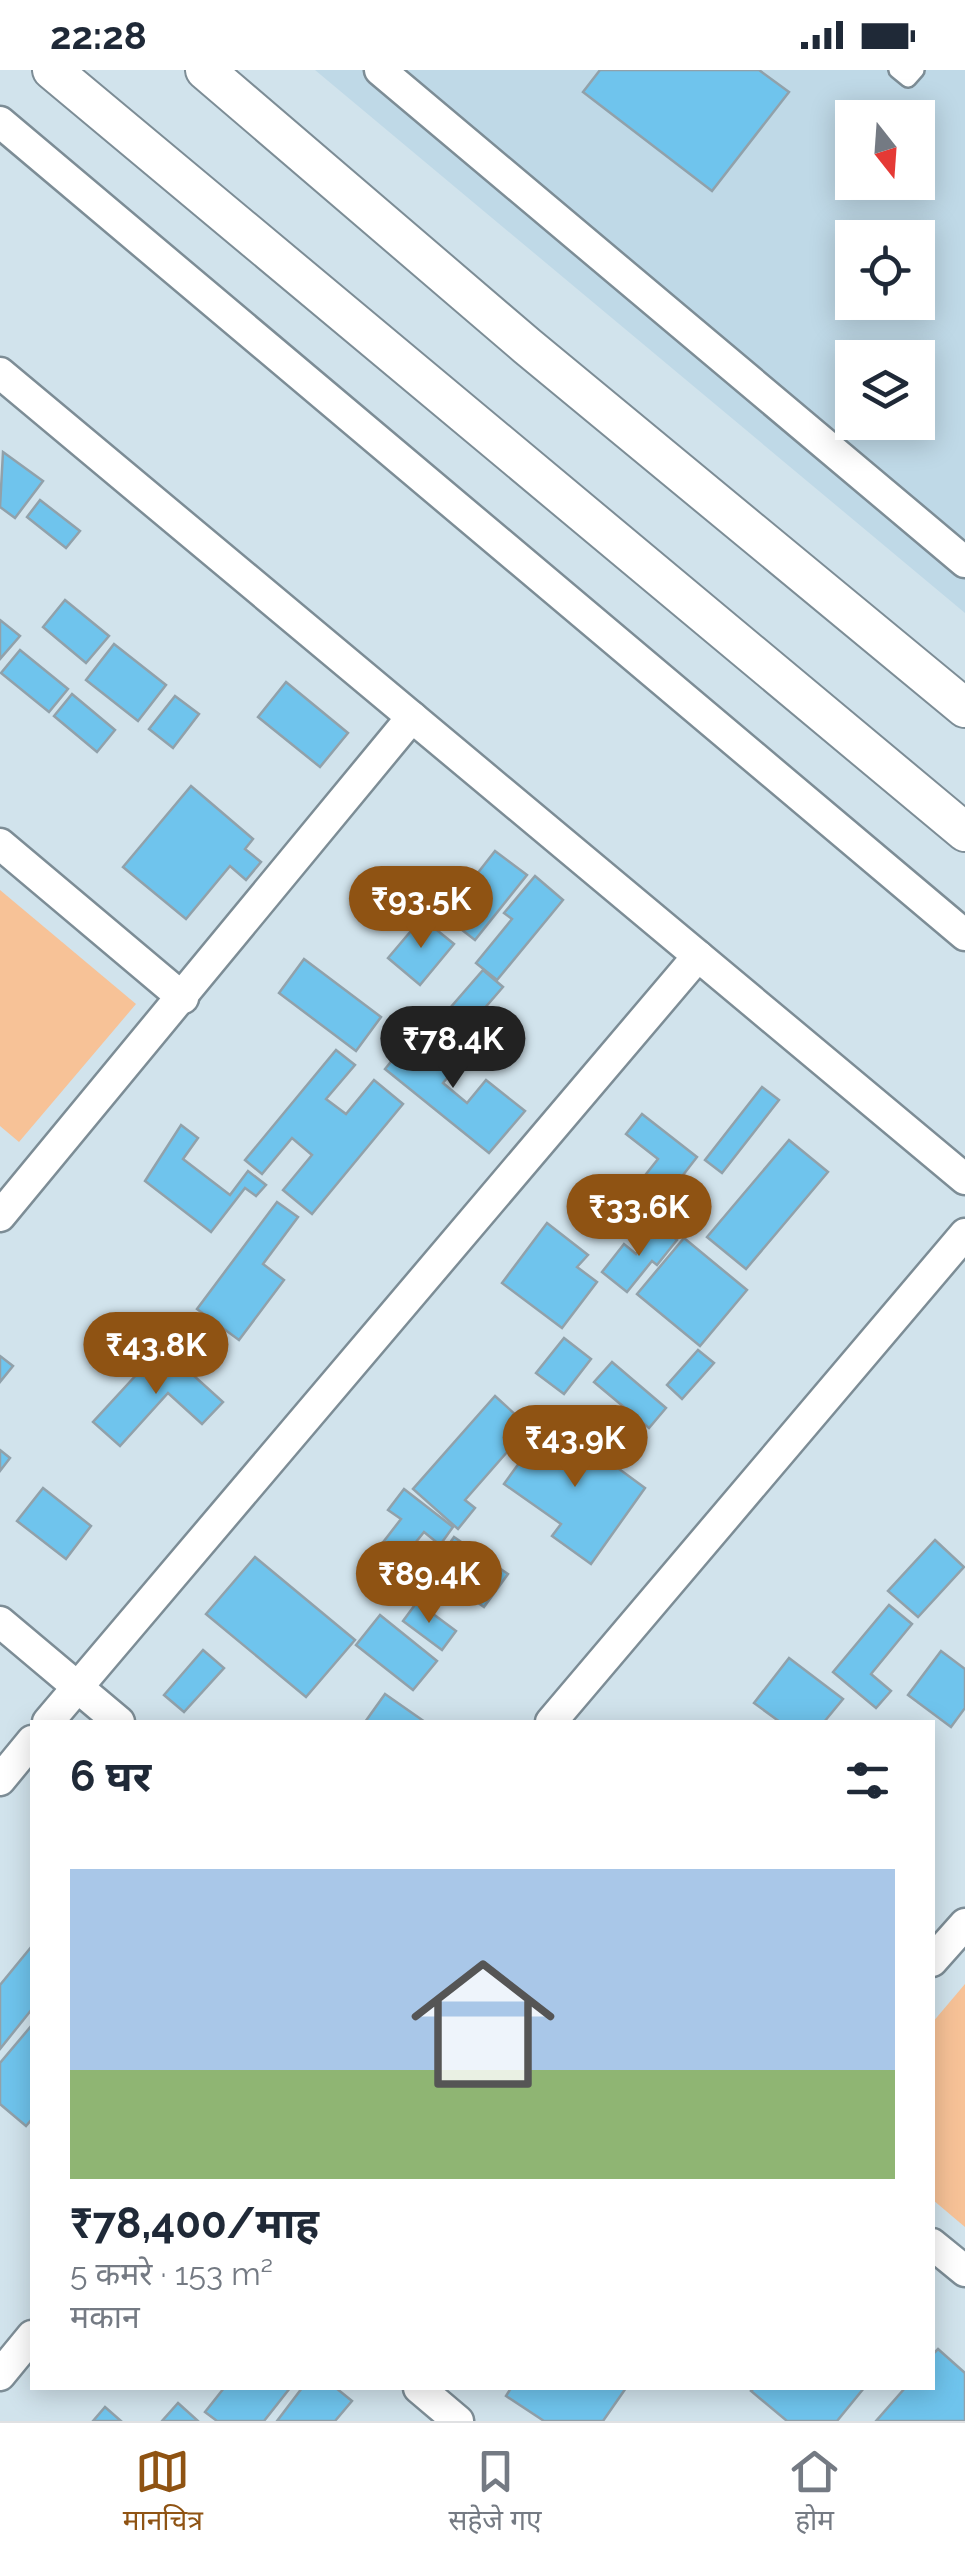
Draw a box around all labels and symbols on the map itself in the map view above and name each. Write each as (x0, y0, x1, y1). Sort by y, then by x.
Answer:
north arrow (835, 100, 935, 200)
pin: ₹93.5K (340, 866, 502, 951)
pin: ₹78.4K (372, 1006, 534, 1091)
pin: ₹33.6K (558, 1174, 720, 1259)
pin: ₹43.8K (75, 1312, 237, 1397)
pin: ₹43.9K (494, 1405, 656, 1490)
pin: ₹89.4K (348, 1541, 510, 1626)

